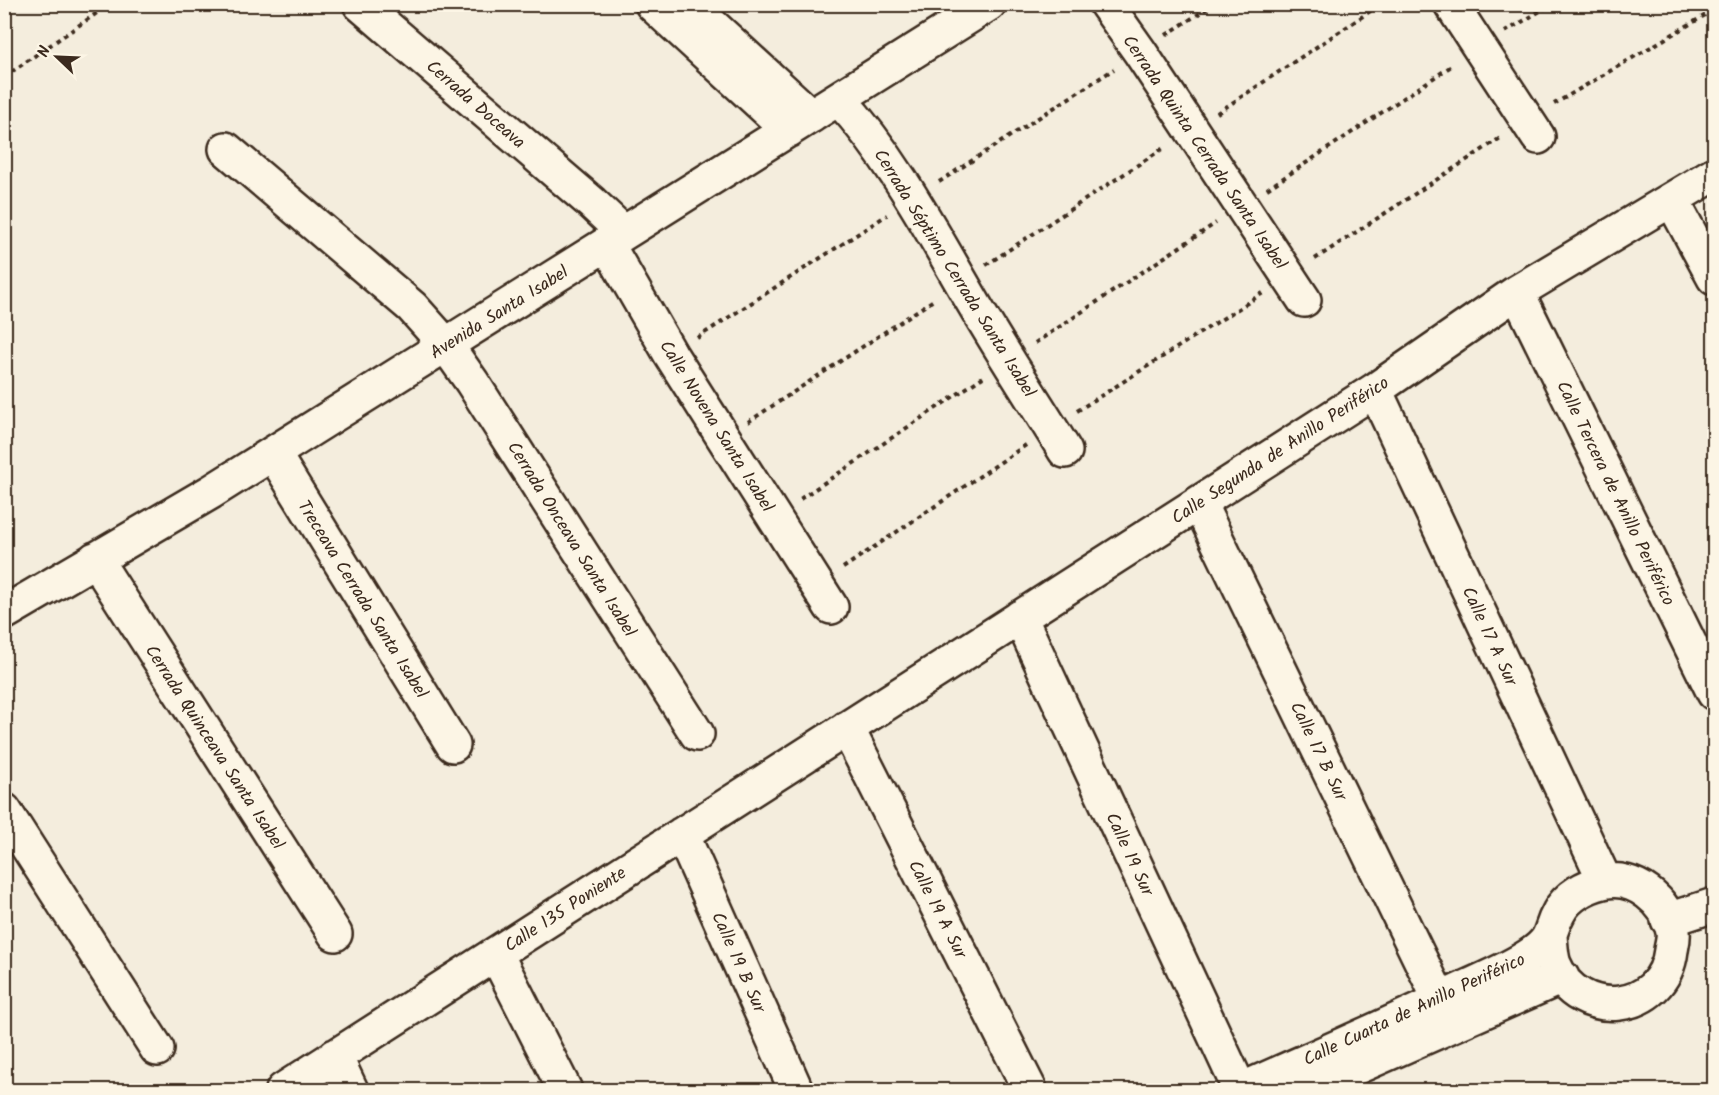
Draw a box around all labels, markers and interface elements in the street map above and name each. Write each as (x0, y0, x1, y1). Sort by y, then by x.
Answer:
north arrow (27, 27, 87, 87)
street label: Cerrada Quinta Cerrada Santa Isabel (1114, 29, 1294, 277)
text: N (31, 42, 58, 61)
street label: Cerrada Doceava (419, 53, 531, 157)
street label: Cerrada Séptimo Cerrada Santa Isabel (865, 144, 1043, 404)
street label: Avenida Santa Isabel (425, 259, 575, 368)
street label: Calle Novena Santa Isabel (651, 335, 781, 519)
street label: Calle Segunda de Anillo Periférico (1166, 370, 1396, 533)
street label: Calle Tercera de Anillo Periférico (1547, 376, 1682, 611)
street label: Cerrada Onceava Santa Isabel (499, 436, 643, 644)
street label: Treceava Cerrada Santa Isabel (289, 495, 435, 705)
street label: Calle 17 A Sur (1453, 582, 1525, 692)
street label: Cerrada Quinceava Santa Isabel (136, 639, 291, 857)
street label: Calle 17 B Sur (1281, 697, 1355, 807)
street label: Calle 19 Sur (1097, 808, 1161, 902)
street label: Calle 19 A Sur (899, 855, 974, 965)
street label: Calle 135 Poniente (499, 860, 633, 961)
street label: Calle 19 B Sur (702, 907, 773, 1019)
street label: Calle Cuarta de Anillo Periférico (1299, 946, 1531, 1075)

